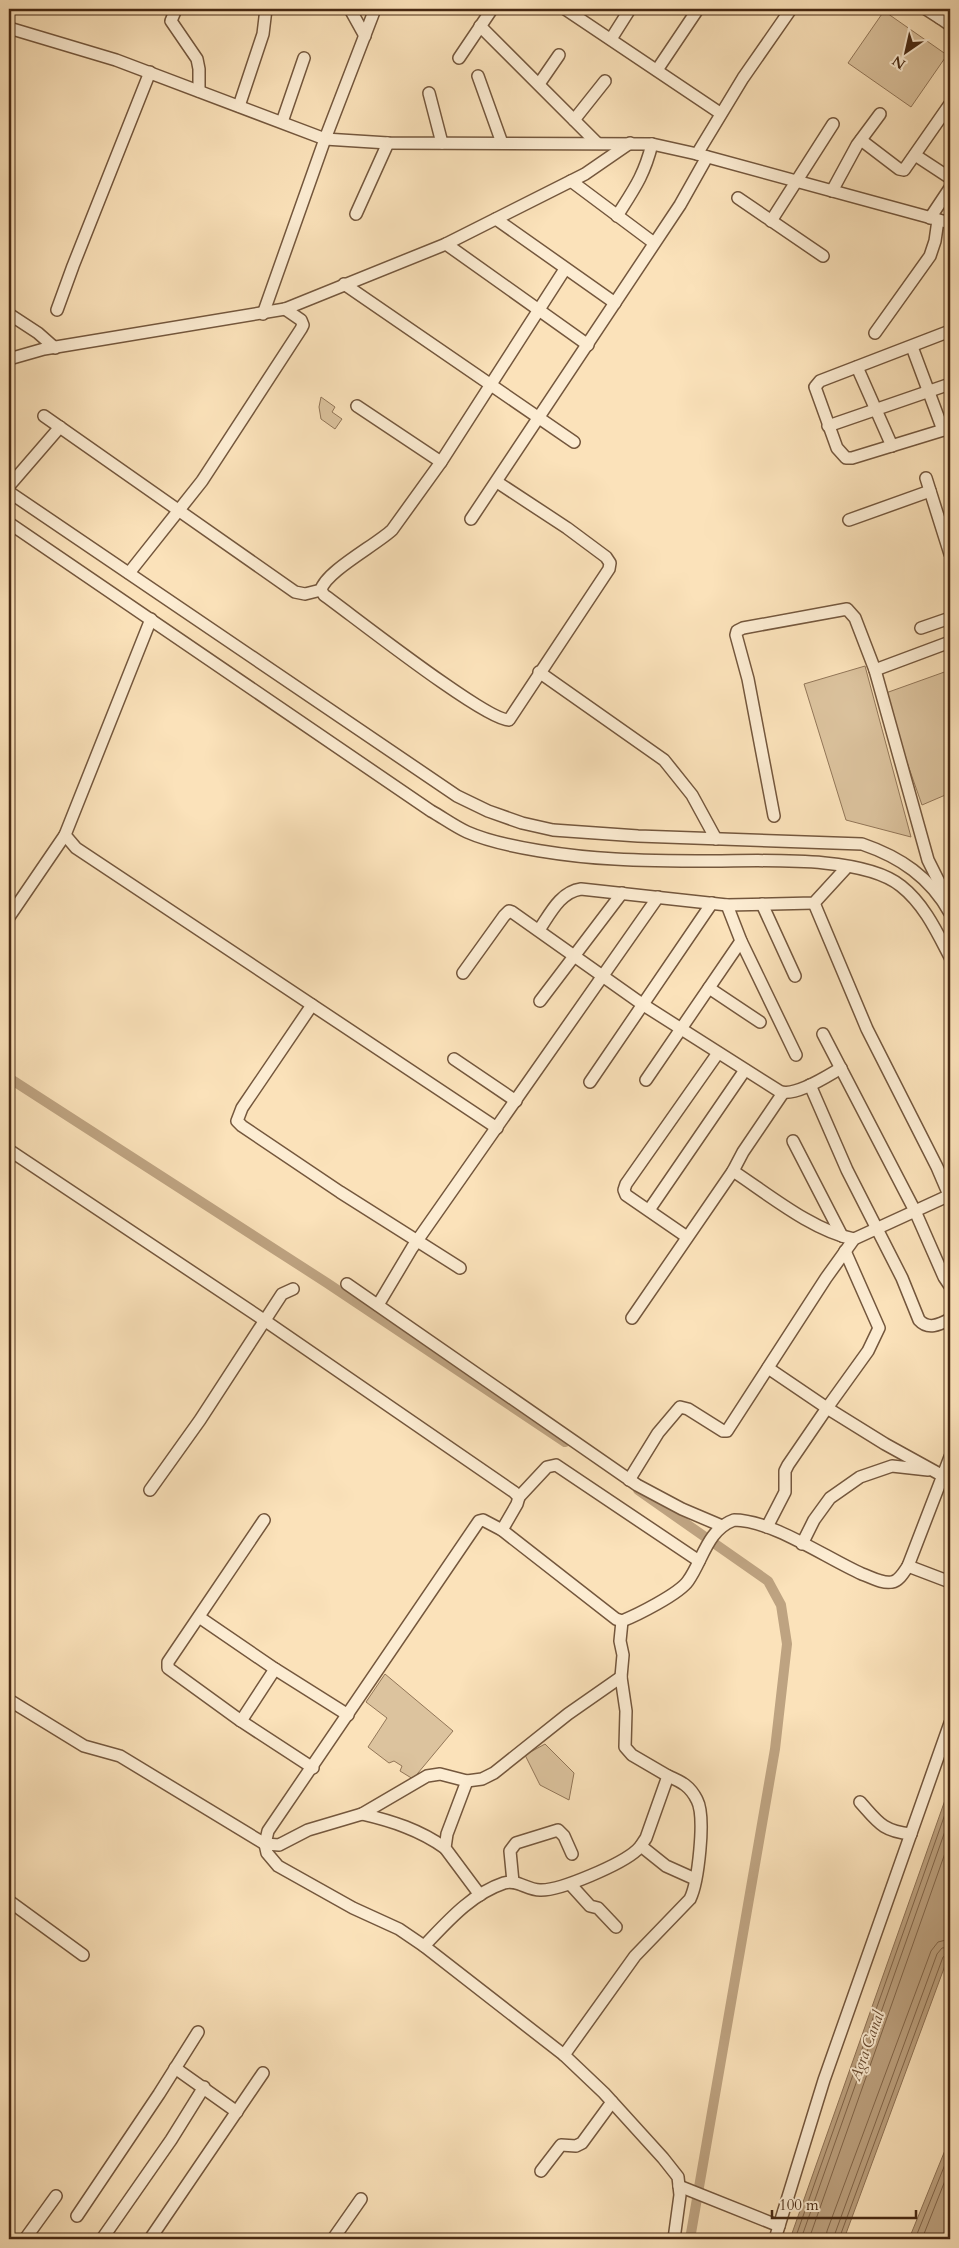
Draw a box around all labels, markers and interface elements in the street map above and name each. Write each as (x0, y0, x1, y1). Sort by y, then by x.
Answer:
north arrow (882, 28, 932, 78)
text: N (889, 51, 909, 74)
water label: Agra Canal (844, 2007, 890, 2085)
scale bar (772, 2188, 915, 2220)
text: 100 m (779, 2195, 819, 2215)

